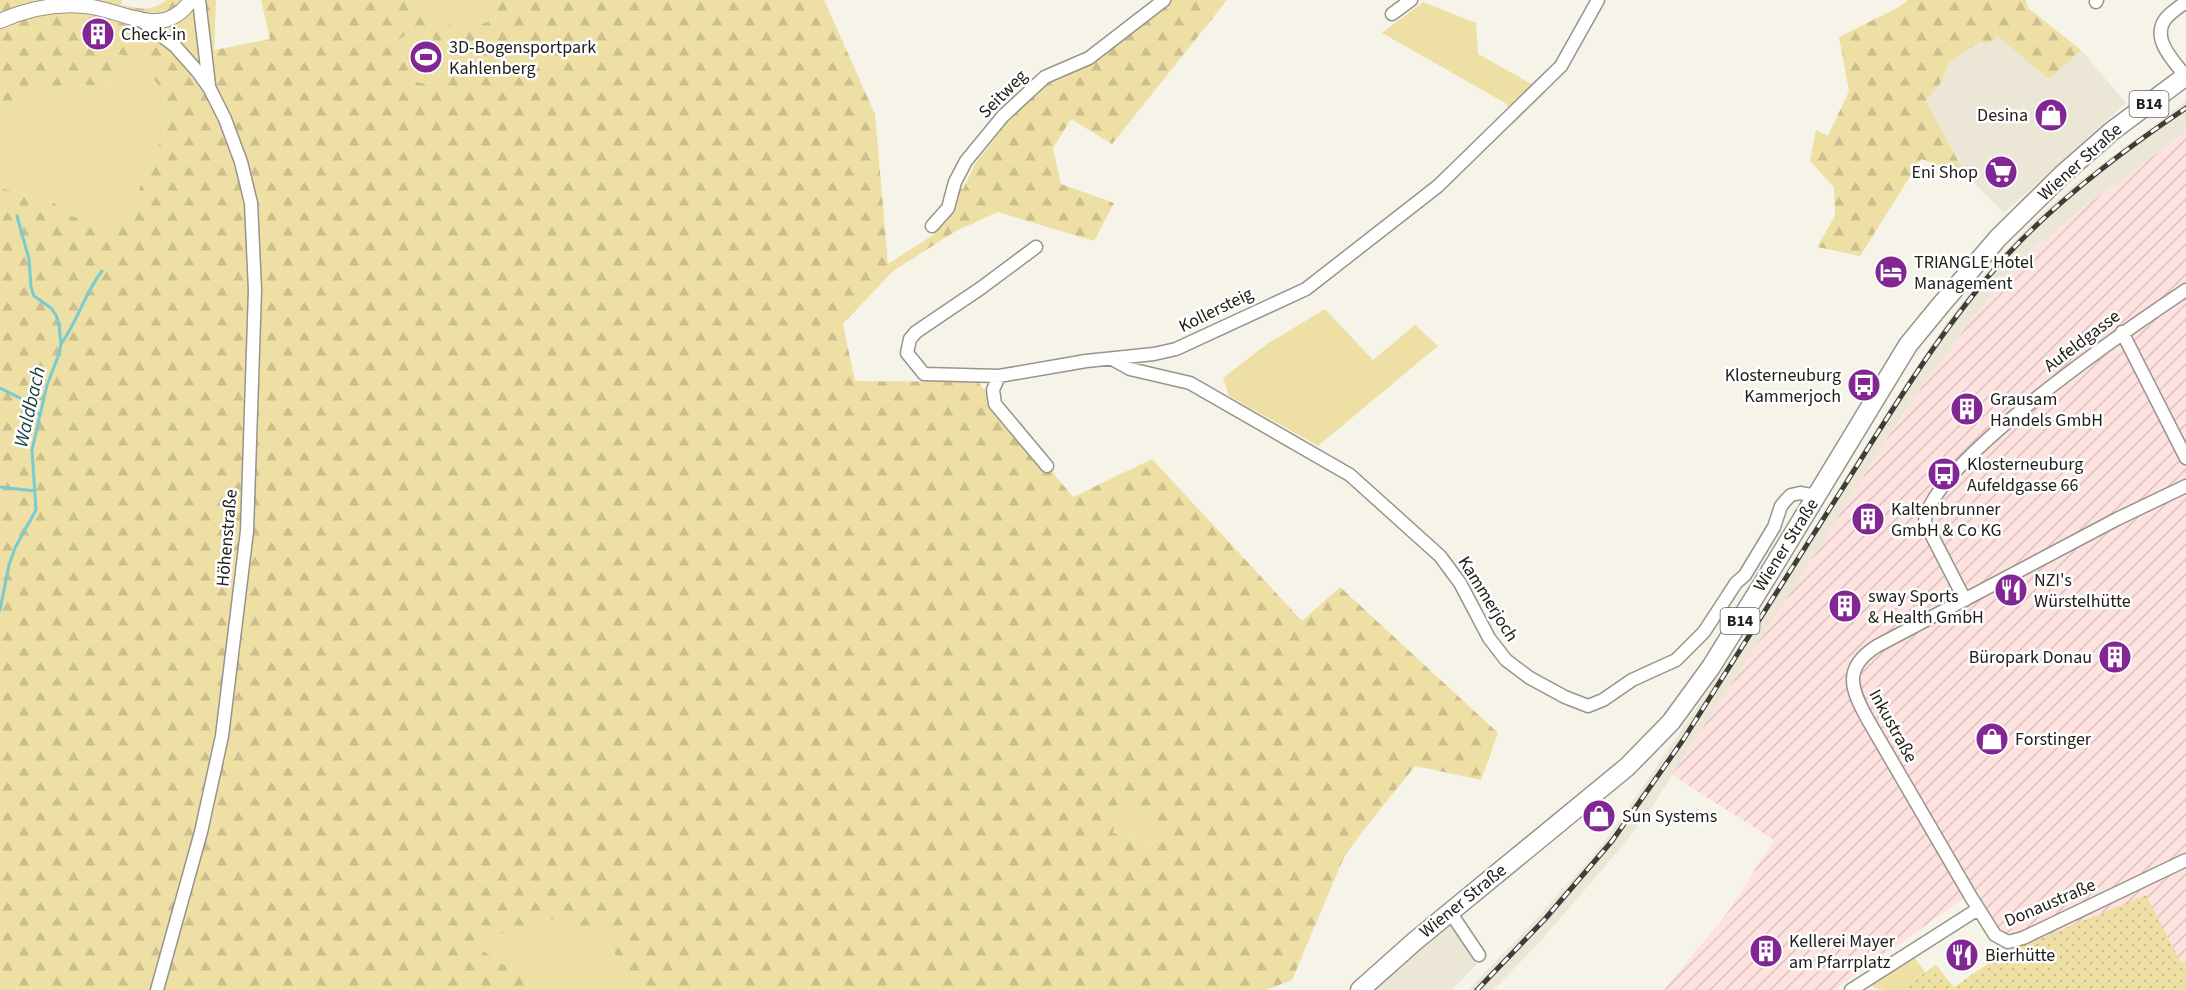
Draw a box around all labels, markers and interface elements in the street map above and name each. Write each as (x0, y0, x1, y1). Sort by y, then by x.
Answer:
building icon: Check-in (80, 16, 116, 52)
place label: Check-in (121, 22, 186, 47)
place label: 3D-Bogensportpark Kahlenberg (449, 35, 596, 81)
sports icon: 3D-Bogensportpark Kahlenberg (408, 39, 444, 75)
street label: Seitweg (973, 64, 1033, 124)
road number: B14 (2130, 91, 2168, 117)
shop icon: Desina (2033, 97, 2069, 133)
place label: Desina (1977, 103, 2028, 128)
street label: Wiener Straße (2032, 117, 2128, 207)
supermarket icon: Eni Shop (1983, 154, 2019, 190)
place label: Eni Shop (1911, 160, 1978, 185)
place label: TRIANGLE Hotel Management (1914, 250, 2034, 296)
hotel icon: TRIANGLE Hotel Management (1873, 254, 1909, 290)
street label: Kollersteig (1175, 281, 1257, 339)
street label: Aufeldgasse (2039, 304, 2125, 378)
place label: Klosterneuburg Kammerjoch (1725, 363, 1841, 409)
water label: Waldbach (7, 364, 53, 450)
bus stop icon: Klosterneuburg Kammerjoch (1846, 367, 1882, 403)
place label: Grausam Handels GmbH (1990, 387, 2103, 433)
building icon: Grausam Handels GmbH (1949, 391, 1985, 427)
place label: Klosterneuburg Aufeldgasse 66 (1967, 452, 2083, 498)
bus stop icon: Klosterneuburg Aufeldgasse 66 (1926, 456, 1962, 492)
street label: Höhenstraße (210, 488, 244, 588)
street label: Wiener Straße (1747, 494, 1825, 596)
place label: Kaltenbrunner GmbH & Co KG (1891, 497, 2002, 543)
building icon: Kaltenbrunner GmbH & Co KG (1850, 501, 1886, 537)
street label: Kammerjoch (1452, 551, 1524, 647)
place label: NZI's Würstelhütte (2034, 568, 2131, 614)
restaurant icon: NZI's Würstelhütte (1993, 572, 2029, 608)
place label: sway Sports & Health GmbH (1868, 584, 1984, 630)
building icon: sway Sports & Health GmbH (1827, 588, 1863, 624)
road number: B14 (1720, 608, 1760, 634)
building icon: Büropark Donau (2097, 639, 2133, 675)
place label: Büropark Donau (1969, 645, 2092, 670)
street label: Inkustraße (1863, 685, 1923, 767)
shop icon: Forstinger (1974, 721, 2010, 757)
place label: Forstinger (2015, 727, 2092, 752)
shop icon: Sun Systems (1581, 798, 1617, 834)
place label: Sun Systems (1622, 804, 1717, 829)
street label: Wiener Straße (1414, 858, 1512, 944)
street label: Donaustraße (2000, 873, 2100, 933)
place label: Kellerei Mayer am Pfarrplatz (1789, 929, 1896, 975)
building icon: Kellerei Mayer am Pfarrplatz (1748, 933, 1784, 969)
restaurant icon: Bierhütte (1944, 937, 1980, 973)
place label: Bierhütte (1985, 943, 2055, 968)

